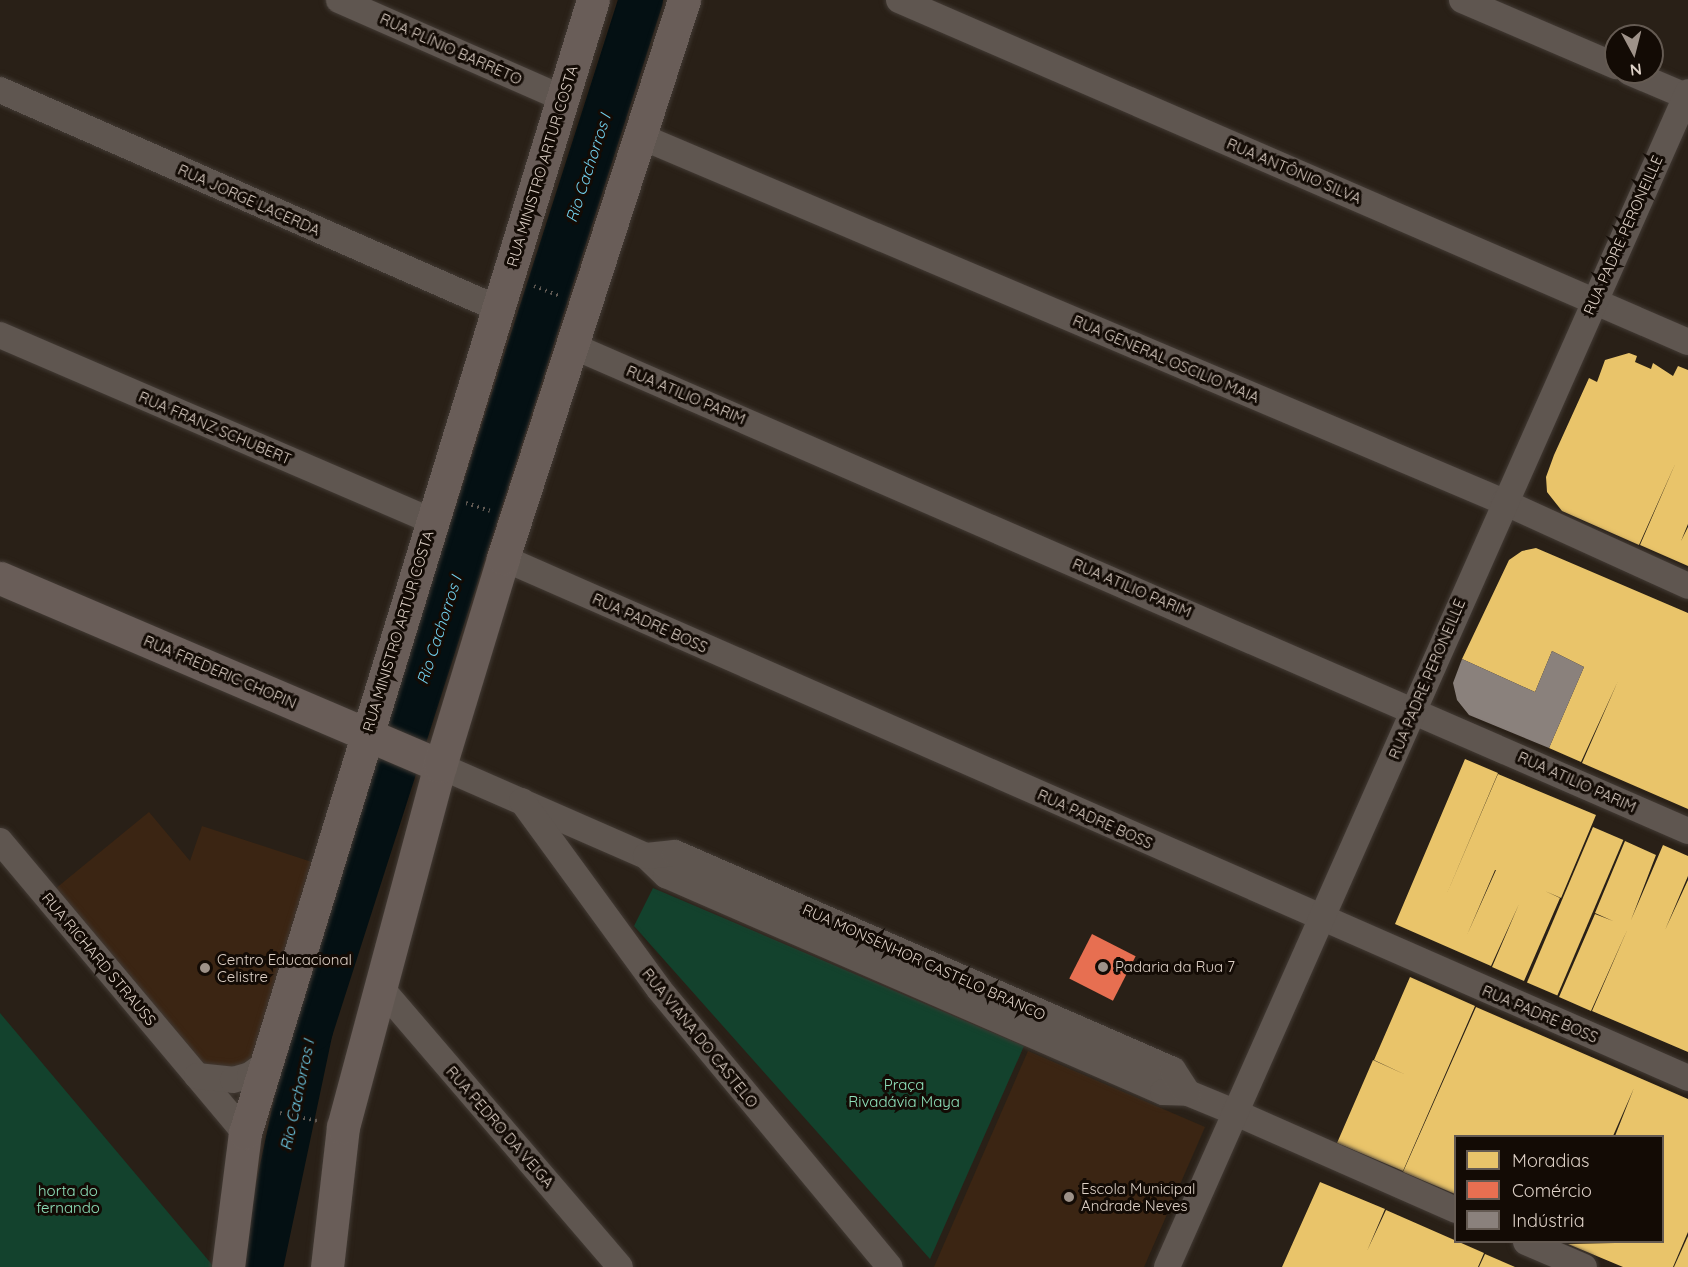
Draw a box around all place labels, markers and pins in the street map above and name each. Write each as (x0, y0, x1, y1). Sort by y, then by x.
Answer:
place label: Centro Educacional Celistre (217, 950, 352, 985)
place label: Padaria da Rua 7 (1115, 958, 1235, 976)
marker: Padaria da Rua 7 (1096, 960, 1110, 974)
marker: Centro Educacional Celistre (198, 961, 212, 975)
place label: Escola Municipal Andrade Neves (1081, 1179, 1195, 1214)
marker: Escola Municipal Andrade Neves (1062, 1190, 1076, 1204)

